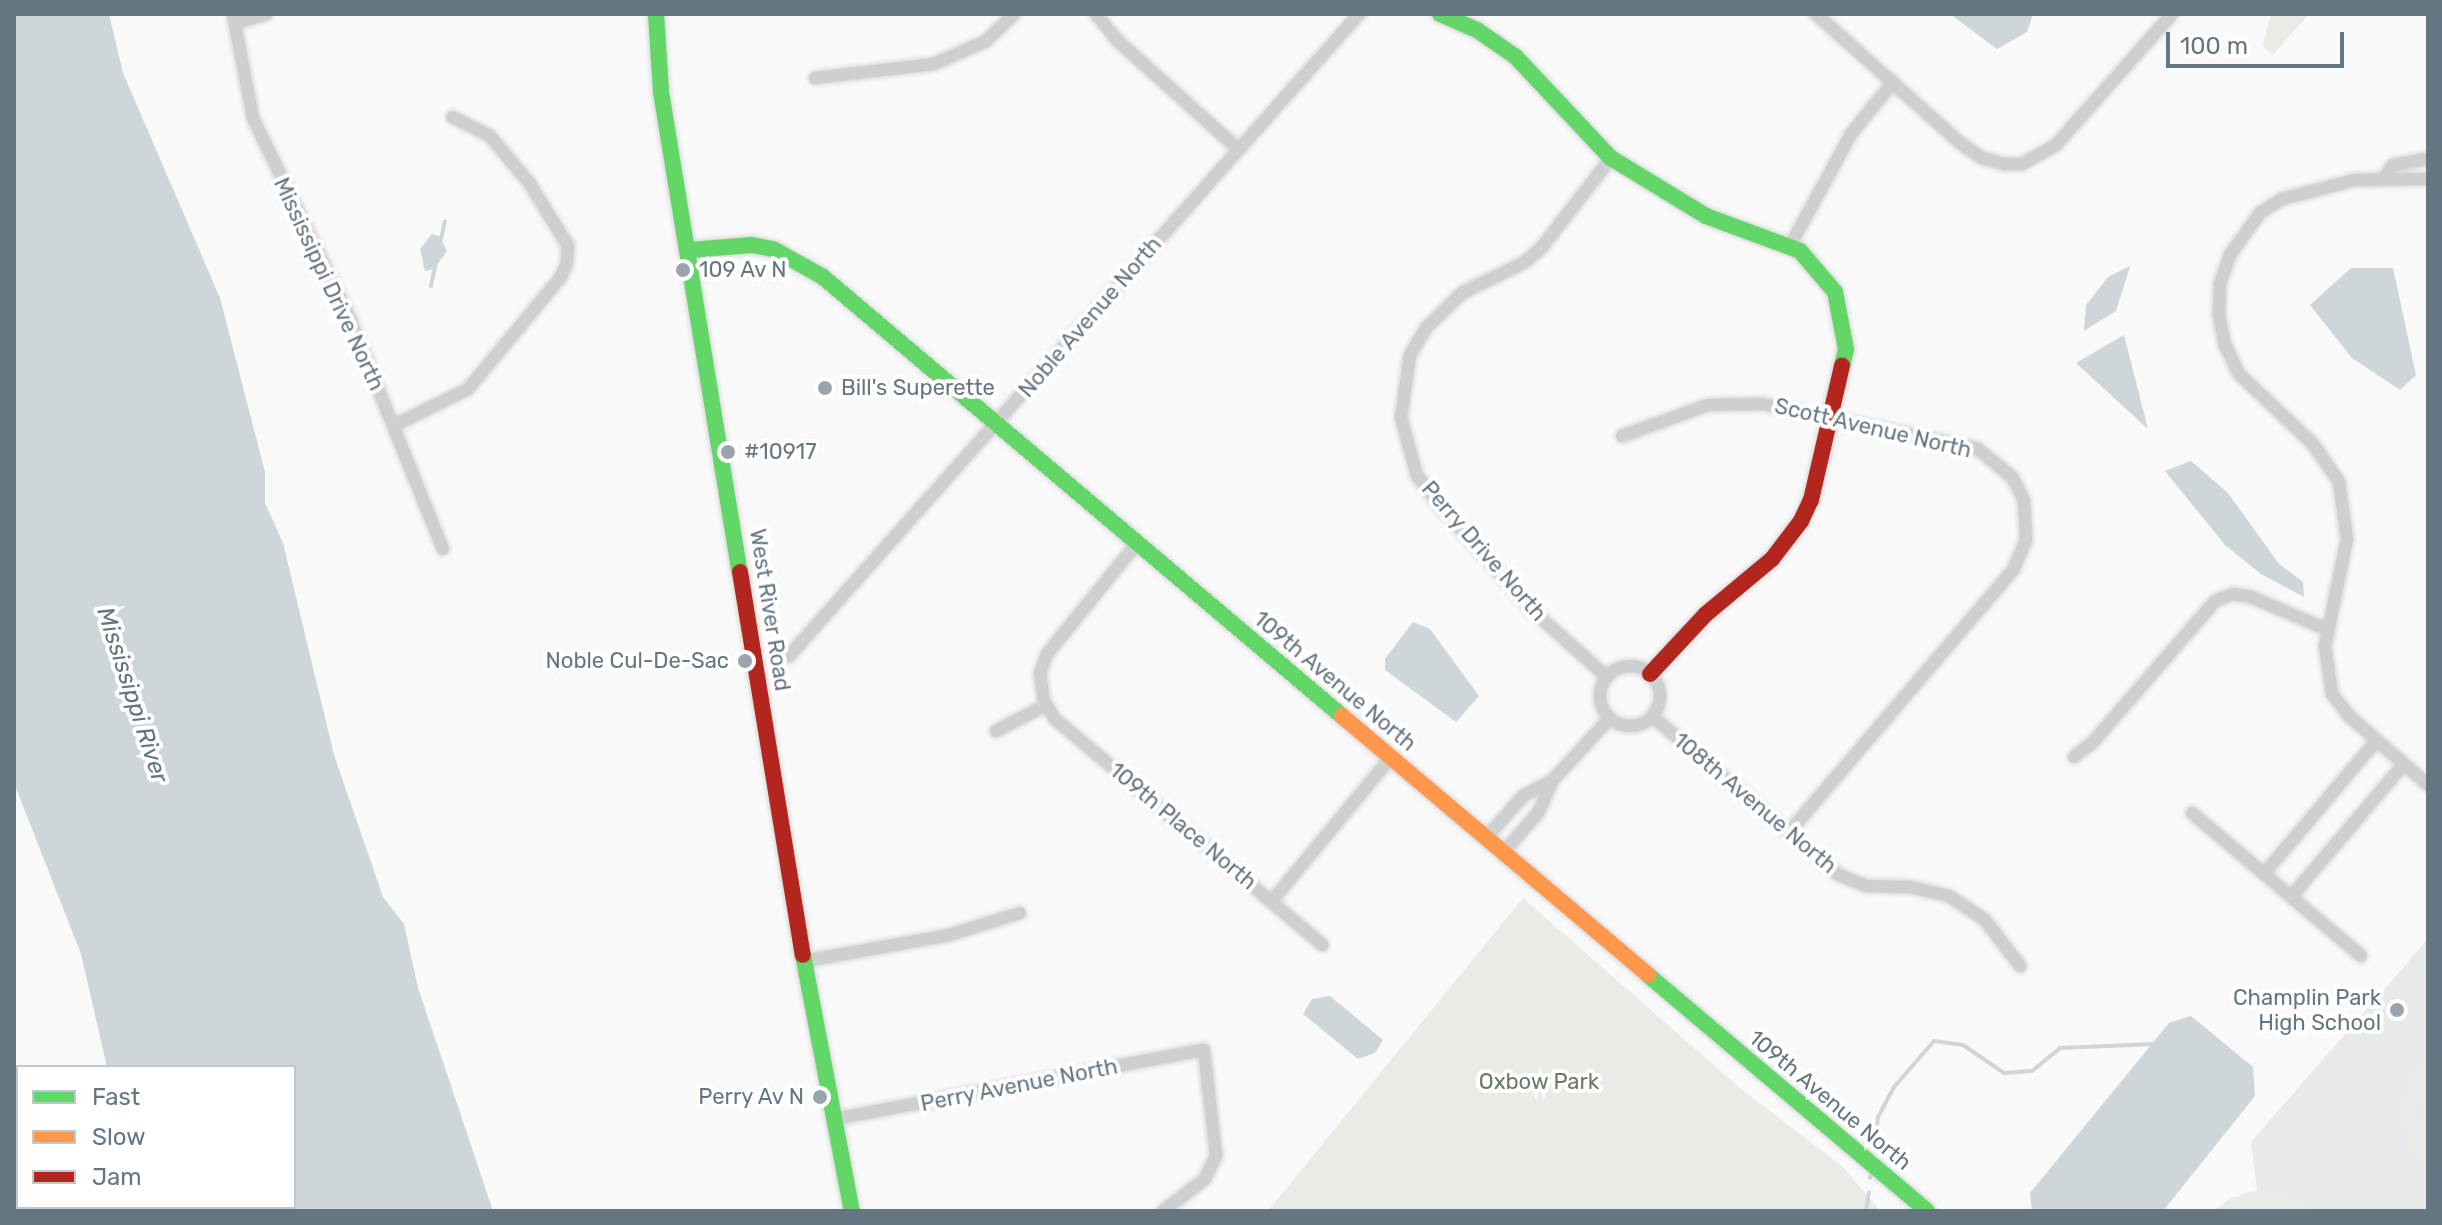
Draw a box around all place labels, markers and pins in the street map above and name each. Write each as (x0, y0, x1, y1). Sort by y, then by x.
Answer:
place label: 109 Av N (699, 257, 788, 283)
marker: 109 Av N (674, 261, 692, 279)
place label: Bill's Superette (841, 375, 995, 401)
marker: Bill's Superette (816, 379, 834, 397)
place label: #10917 (744, 439, 816, 465)
marker: #10917 (719, 443, 737, 461)
place label: Noble Cul-De-Sac (545, 648, 729, 674)
marker: Noble Cul-De-Sac (736, 652, 754, 670)
place label: Champlin Park High School (2233, 984, 2381, 1036)
marker: Champlin Park High School (2388, 1001, 2406, 1019)
place label: Perry Av N (697, 1084, 804, 1110)
marker: Perry Av N (811, 1088, 829, 1106)

